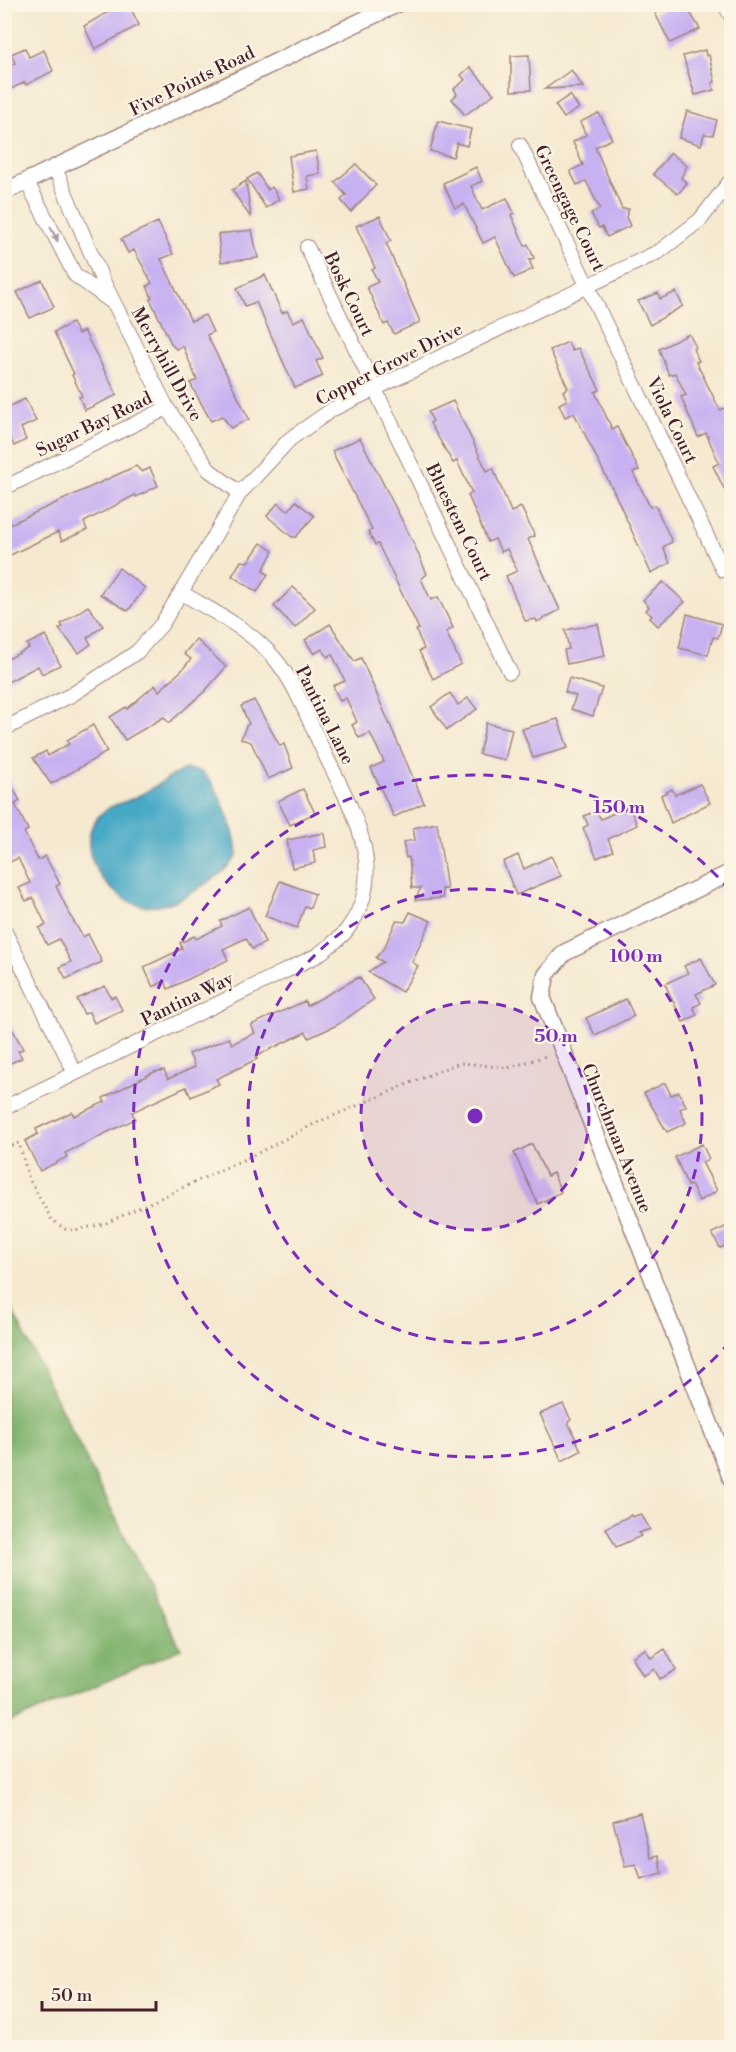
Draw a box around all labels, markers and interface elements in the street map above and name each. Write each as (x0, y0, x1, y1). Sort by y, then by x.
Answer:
street label: Five Points Road (126, 41, 259, 122)
street label: Greengage Court (529, 141, 610, 276)
one-way arrow (49, 225, 59, 242)
street label: Bosk Court (318, 247, 379, 341)
street label: Merryhill Drive (126, 303, 207, 425)
street label: Copper Grove Drive (312, 317, 467, 411)
street label: Viola Court (640, 372, 703, 468)
street label: Sugar Bay Road (32, 386, 157, 462)
street label: Bluestem Court (420, 459, 497, 585)
street label: Pantina Lane (290, 662, 359, 769)
text: 150 m (593, 796, 646, 819)
text: 100 m (609, 945, 663, 968)
street label: Pantina Way (137, 967, 237, 1032)
text: 50 m (534, 1025, 578, 1048)
street label: Churchman Avenue (576, 1060, 657, 1216)
centre of rings (465, 1106, 485, 1126)
scale bar (42, 1974, 156, 2012)
text: 50 m (51, 1984, 93, 2007)

